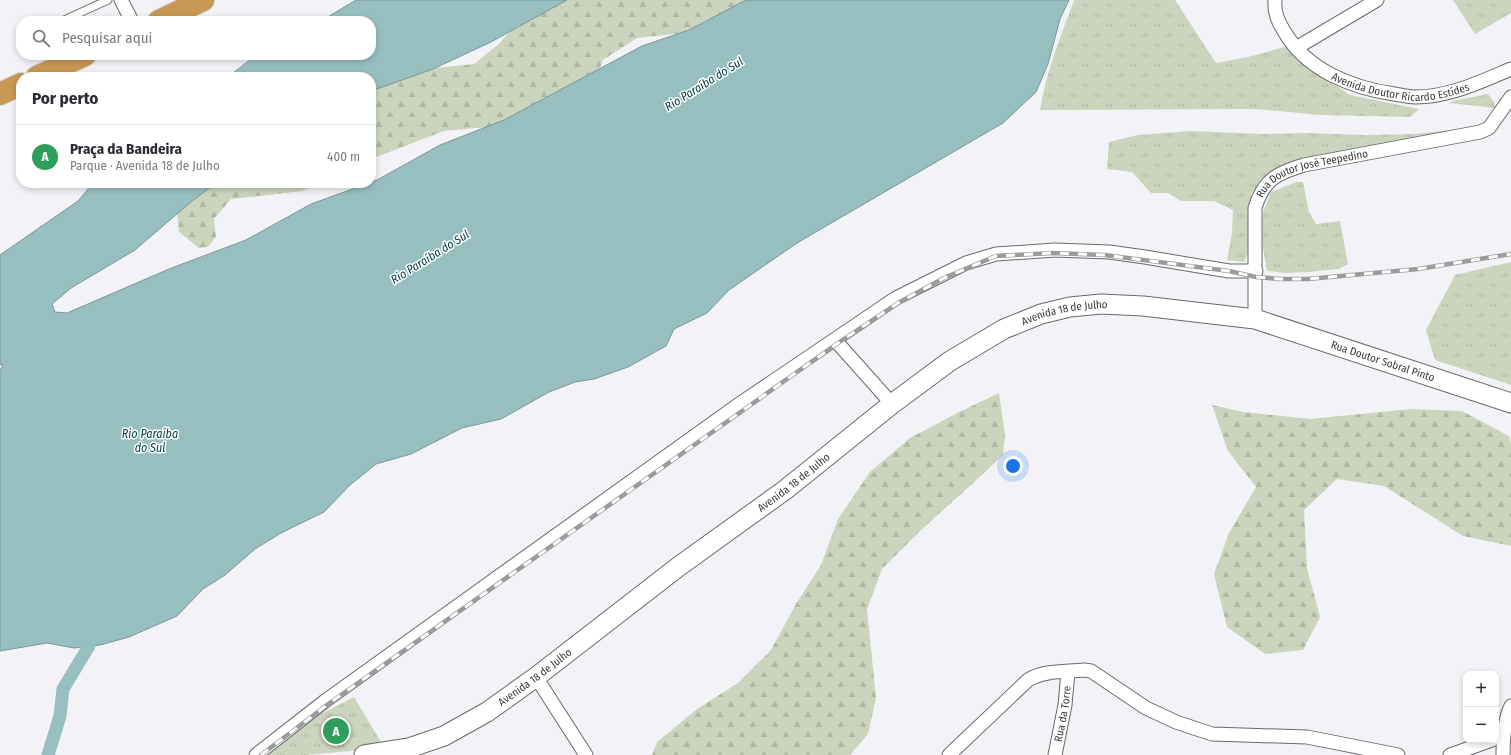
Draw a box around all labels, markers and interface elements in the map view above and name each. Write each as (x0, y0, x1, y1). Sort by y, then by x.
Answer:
search box (16, 16, 376, 60)
icon: search (30, 27, 52, 49)
text: Pesquisar aqui (62, 29, 152, 47)
water label: Rio Paraíba do Sul (662, 54, 746, 114)
street label: Avenida Doutor Ricardo Estídes (1329, 70, 1472, 104)
text: Por perto (32, 88, 98, 109)
text: Praça da Bandeira (70, 140, 182, 158)
street label: Rua Doutor José Teepedino (1254, 147, 1369, 200)
text: A (41, 149, 49, 164)
text: 400 m (327, 149, 360, 164)
text: Parque · Avenida 18 de Julho (70, 158, 220, 173)
water label: Rio Paraíba do Sul (388, 227, 472, 287)
street label: Avenida 18 de Julho (1020, 298, 1108, 328)
street label: Rua Doutor Sobral Pinto (1329, 338, 1436, 385)
water label: Rio Paraíba do Sul (122, 427, 178, 455)
street label: Avenida 18 de Julho (755, 450, 833, 515)
your location (1003, 456, 1023, 476)
street label: Avenida 18 de Julho (496, 646, 575, 709)
map controls (1463, 671, 1499, 743)
button: + (1463, 671, 1499, 707)
street label: Rua da Torre (1052, 685, 1074, 743)
button: − (1463, 707, 1499, 743)
pin: A (323, 716, 349, 746)

